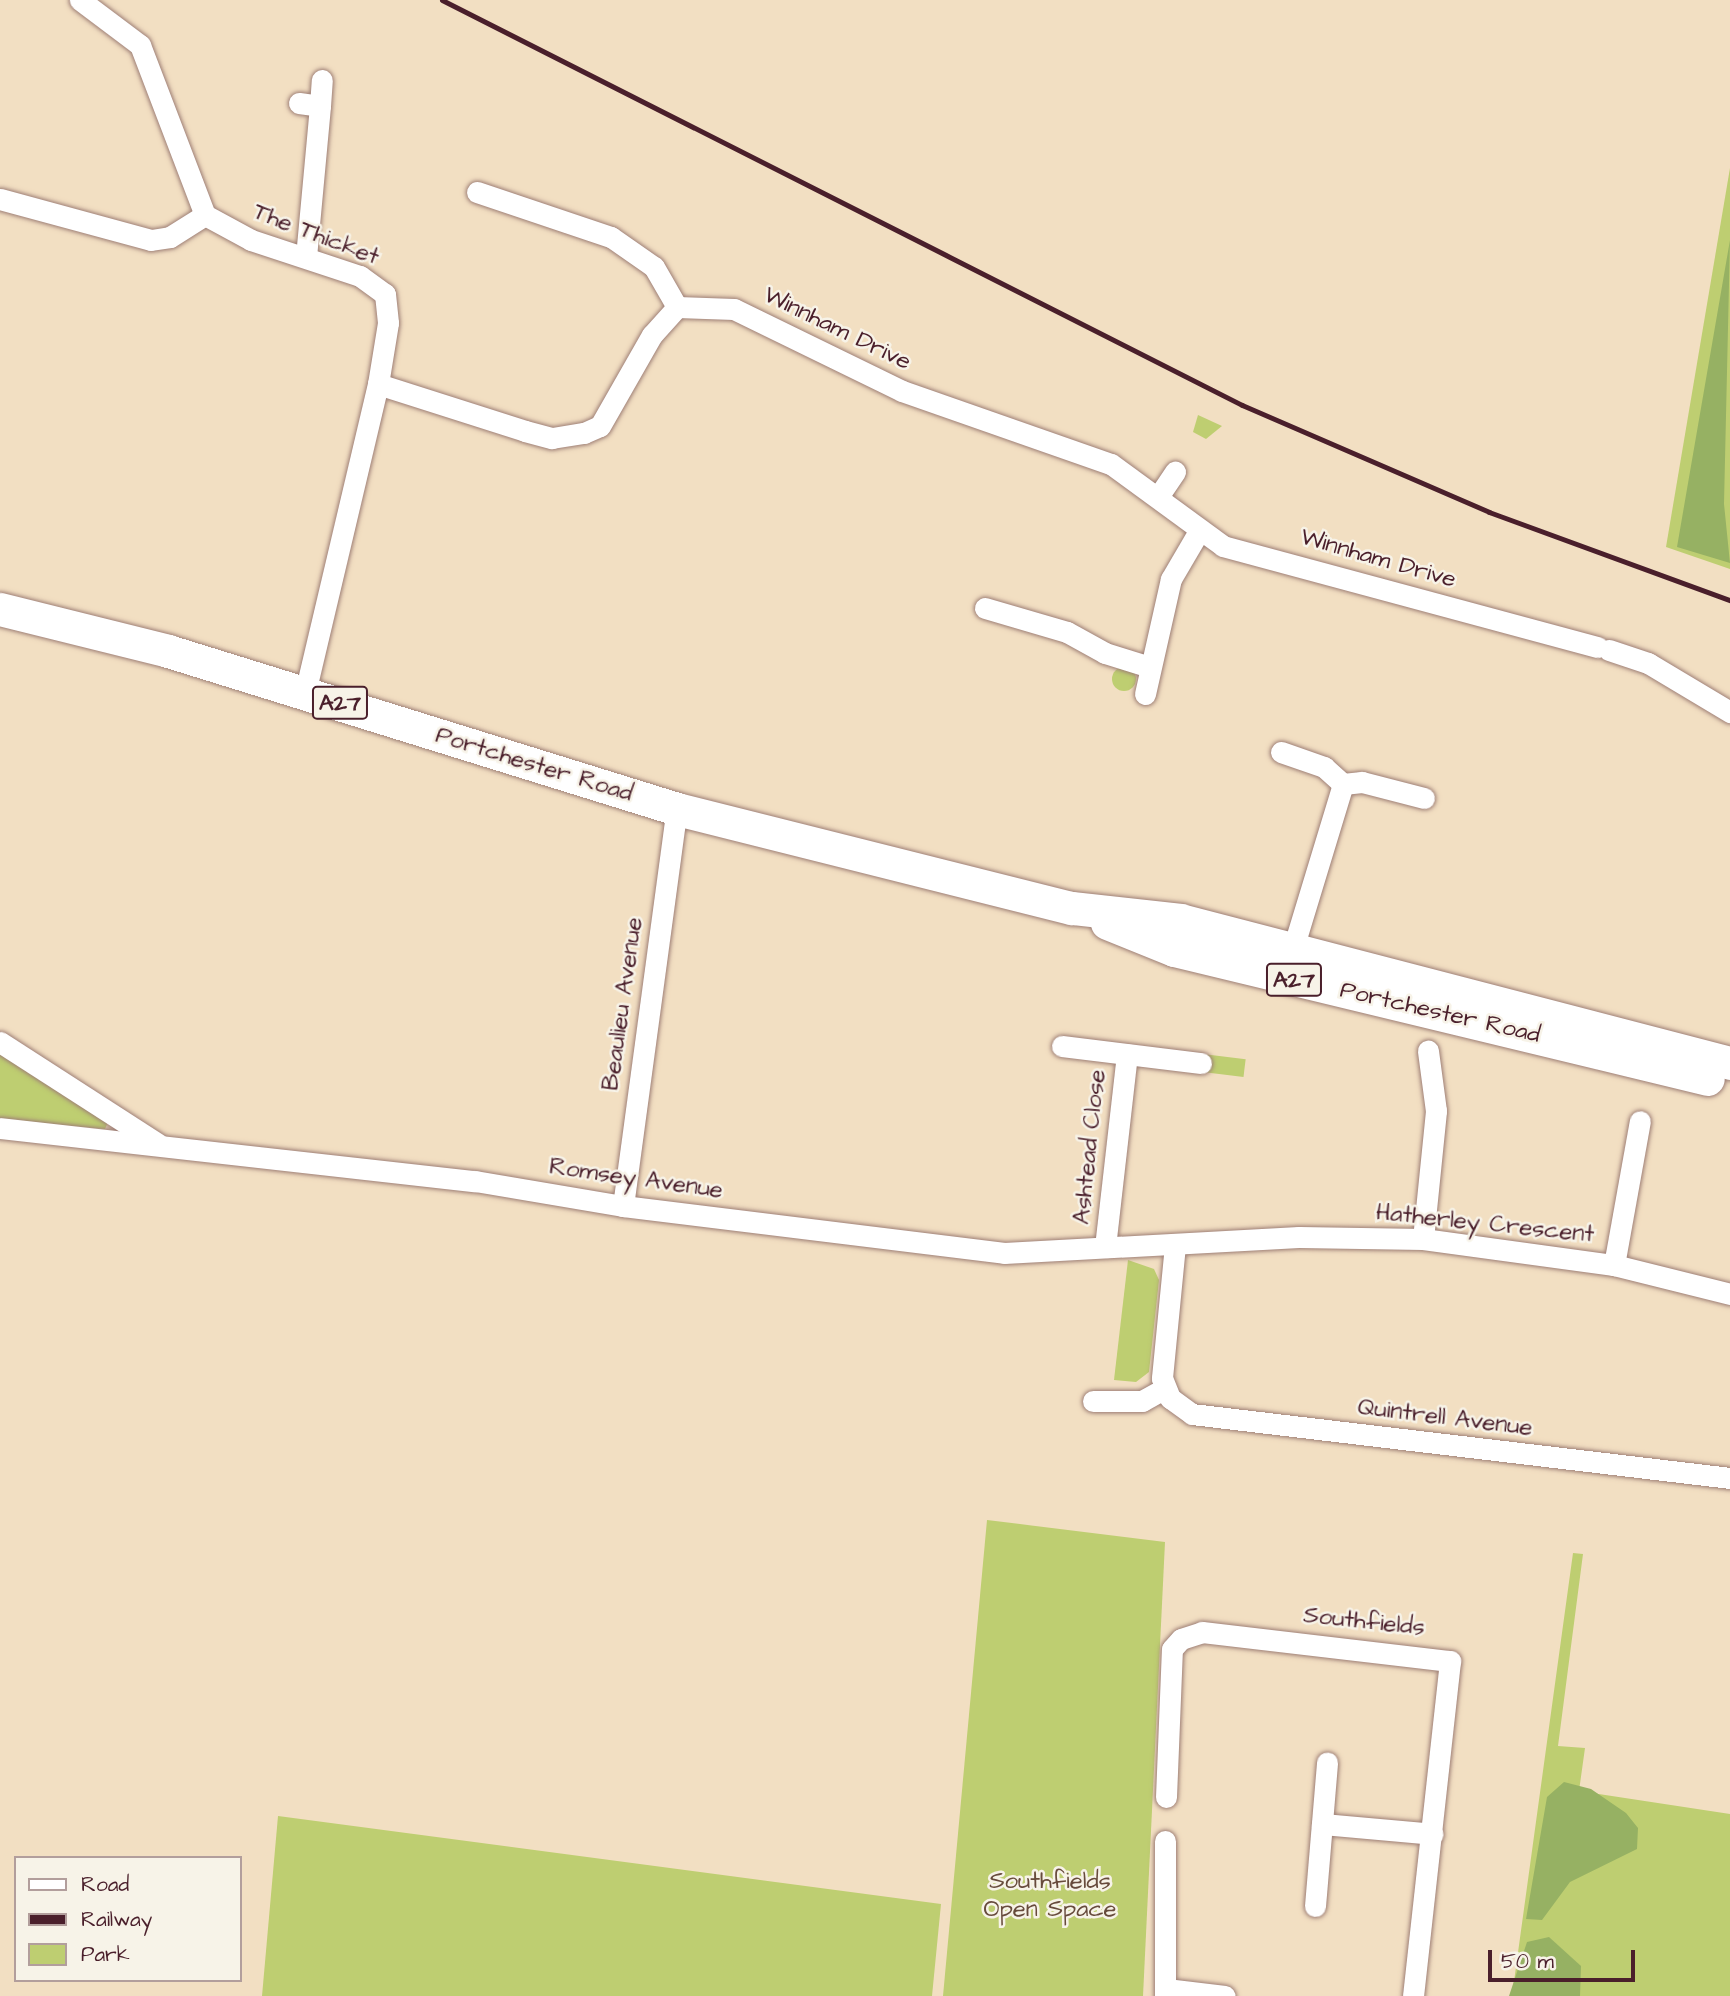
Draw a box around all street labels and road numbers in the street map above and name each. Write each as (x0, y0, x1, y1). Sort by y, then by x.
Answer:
street label: The Thicket (249, 198, 383, 272)
street label: Winnham Drive (759, 281, 915, 377)
street label: Winnham Drive (1297, 523, 1459, 595)
road number: A27 (310, 684, 370, 722)
street label: Portchester Road (432, 721, 636, 809)
street label: Beaulieu Avenue (597, 916, 649, 1092)
road number: A27 (1264, 960, 1324, 1000)
street label: Portchester Road (1337, 976, 1543, 1050)
street label: Ashtead Close (1068, 1068, 1112, 1226)
street label: Romsey Avenue (547, 1153, 725, 1205)
street label: Hatherley Crescent (1374, 1198, 1596, 1250)
street label: Quintrell Avenue (1356, 1393, 1534, 1443)
street label: Southfields (1302, 1601, 1426, 1643)

